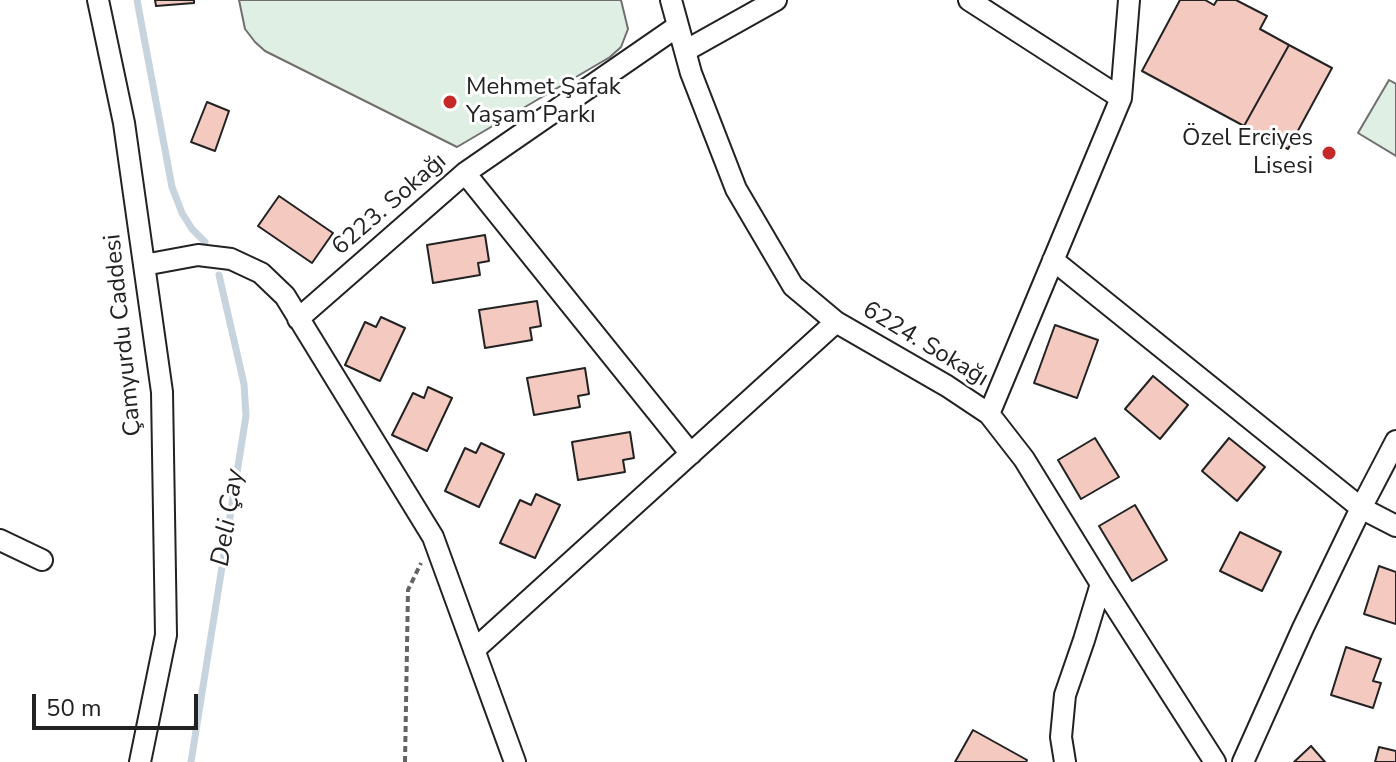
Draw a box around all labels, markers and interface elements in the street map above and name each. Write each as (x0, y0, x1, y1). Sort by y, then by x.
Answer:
place label: Mehmet Şafak Yaşam Parkı (466, 74, 621, 130)
marker: Mehmet Şafak Yaşam Parkı (441, 93, 459, 111)
place label: Özel Erciyes Lisesi (1182, 125, 1313, 181)
marker: Özel Erciyes Lisesi (1320, 144, 1338, 162)
street label: 6223. Sokağı (327, 148, 453, 262)
street label: Çamyurdu Caddesi (99, 232, 149, 438)
street label: 6224. Sokağı (857, 296, 993, 394)
water label: Deli Çay (206, 467, 252, 569)
scale bar (36, 678, 202, 728)
text: 50 m (46, 692, 102, 724)

